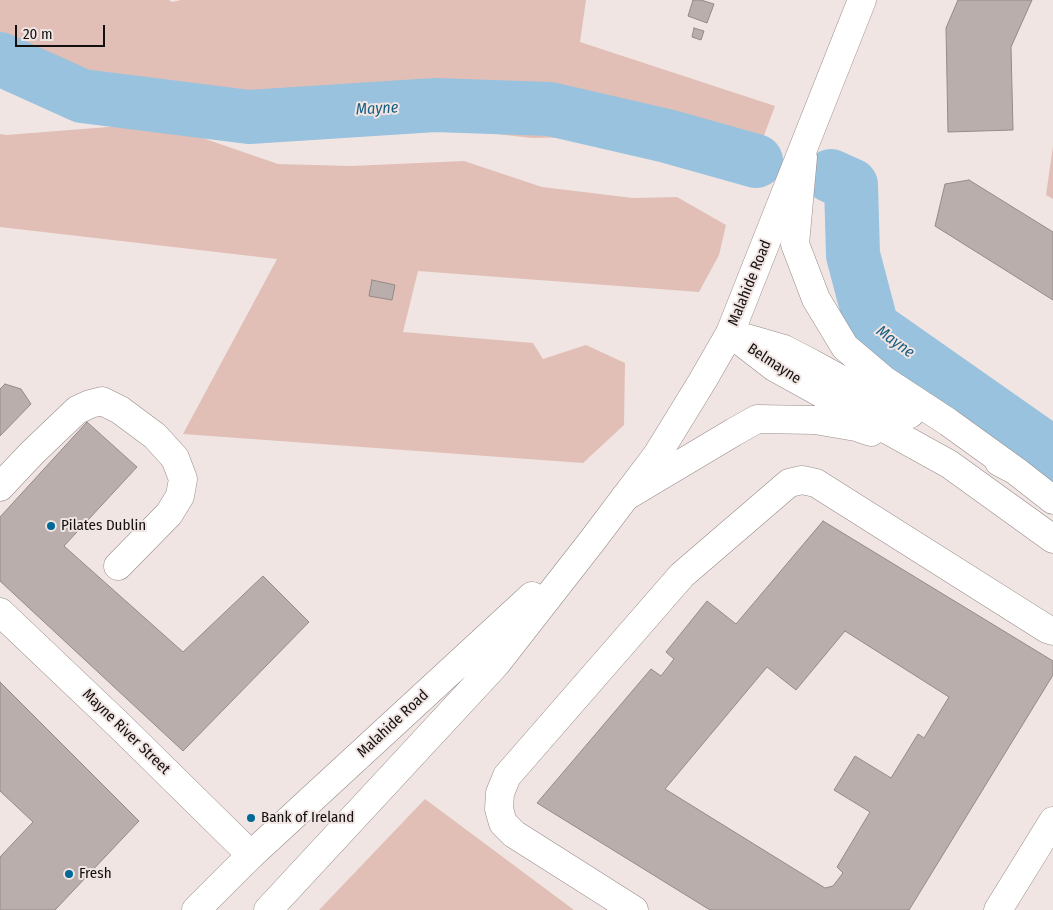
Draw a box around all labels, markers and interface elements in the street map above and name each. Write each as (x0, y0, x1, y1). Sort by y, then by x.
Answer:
scale bar (18, 15, 108, 47)
text: 20 m (23, 25, 53, 43)
water label: Mayne (355, 98, 399, 120)
street label: Malahide Road (725, 238, 775, 328)
water label: Mayne (872, 322, 918, 362)
street label: Belmayne (744, 340, 804, 388)
place label: Pilates Dublin (61, 517, 146, 535)
marker: Pilates Dublin (45, 520, 57, 532)
street label: Mayne River Street (78, 686, 174, 778)
street label: Malahide Road (354, 686, 432, 762)
place label: Bank of Ireland (261, 809, 354, 827)
marker: Bank of Ireland (245, 812, 257, 824)
place label: Fresh (79, 865, 112, 883)
marker: Fresh (63, 868, 75, 880)

